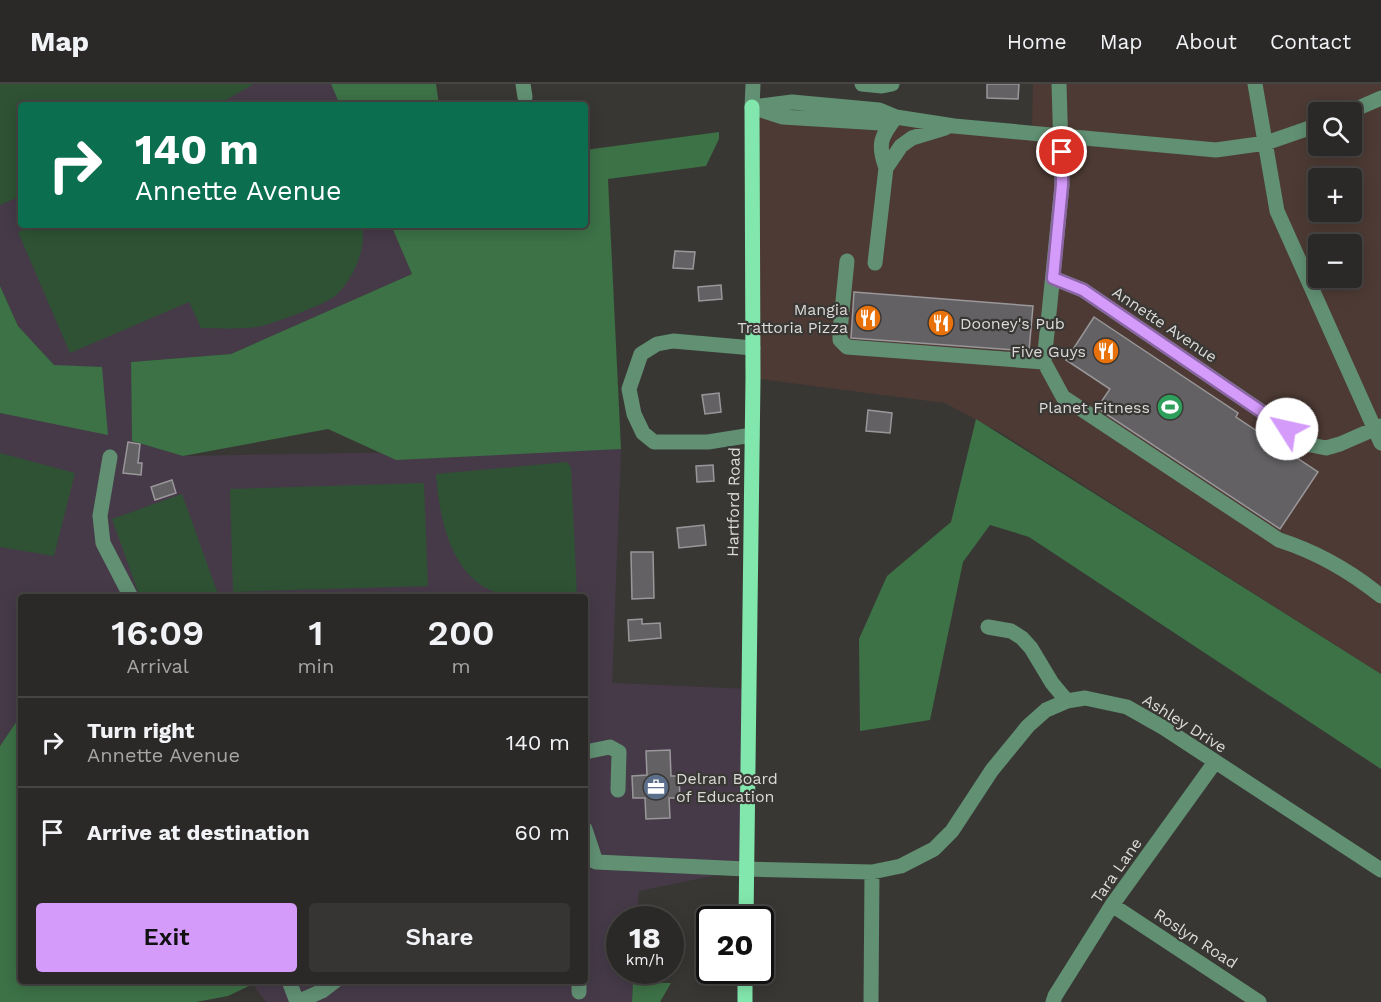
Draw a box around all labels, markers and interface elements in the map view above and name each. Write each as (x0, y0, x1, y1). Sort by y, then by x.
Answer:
text: Map (30, 25, 89, 58)
text: Home (1007, 29, 1067, 54)
text: Map (1100, 29, 1143, 54)
text: About (1176, 29, 1237, 54)
text: Contact (1270, 29, 1351, 54)
map controls (1308, 102, 1362, 288)
button: search (1308, 102, 1362, 156)
text: 140 m (135, 125, 259, 174)
icon: right (36, 126, 114, 204)
pin (1036, 126, 1087, 177)
icon: arrive (1045, 135, 1078, 168)
button: + (1308, 168, 1362, 222)
text: Annette Avenue (135, 175, 342, 207)
button: − (1308, 234, 1362, 288)
street label: Annette Avenue (1109, 282, 1221, 367)
place label: Mangia Trattoria Pizza (737, 300, 848, 337)
restaurant icon: Mangia Trattoria Pizza (853, 303, 883, 333)
restaurant icon: Dooney's Pub (926, 308, 956, 338)
place label: Dooney's Pub (960, 314, 1065, 333)
restaurant icon: Five Guys (1091, 336, 1121, 366)
place label: Five Guys (1011, 342, 1086, 361)
sports icon: Planet Fitness (1155, 392, 1185, 422)
position arrow (1255, 397, 1319, 461)
place label: Planet Fitness (1039, 398, 1150, 417)
street label: Hartford Road (723, 447, 744, 557)
text: 16:09 (111, 612, 204, 654)
text: 1 (308, 612, 323, 654)
text: 200 (428, 612, 495, 654)
text: Arrival (127, 654, 189, 678)
text: min (298, 654, 334, 678)
text: m (452, 654, 471, 678)
street label: Ashley Drive (1139, 690, 1230, 757)
text: Turn right (87, 718, 194, 743)
icon: right (36, 726, 69, 759)
text: 140 m (506, 730, 570, 755)
text: Annette Avenue (87, 743, 240, 767)
place label: Delran Board of Education (676, 769, 778, 806)
office icon: Delran Board of Education (641, 772, 671, 802)
icon: arrive (36, 816, 69, 849)
text: Arrive at destination (87, 820, 310, 845)
text: 60 m (514, 820, 570, 845)
street label: Tara Lane (1087, 834, 1146, 907)
button: Exit (36, 903, 297, 972)
button: Share (309, 903, 570, 972)
street label: Roslyn Road (1150, 904, 1241, 972)
speed limit sign: 20 (696, 906, 774, 984)
text: 18 (629, 920, 661, 955)
text: km/h (626, 951, 664, 969)

